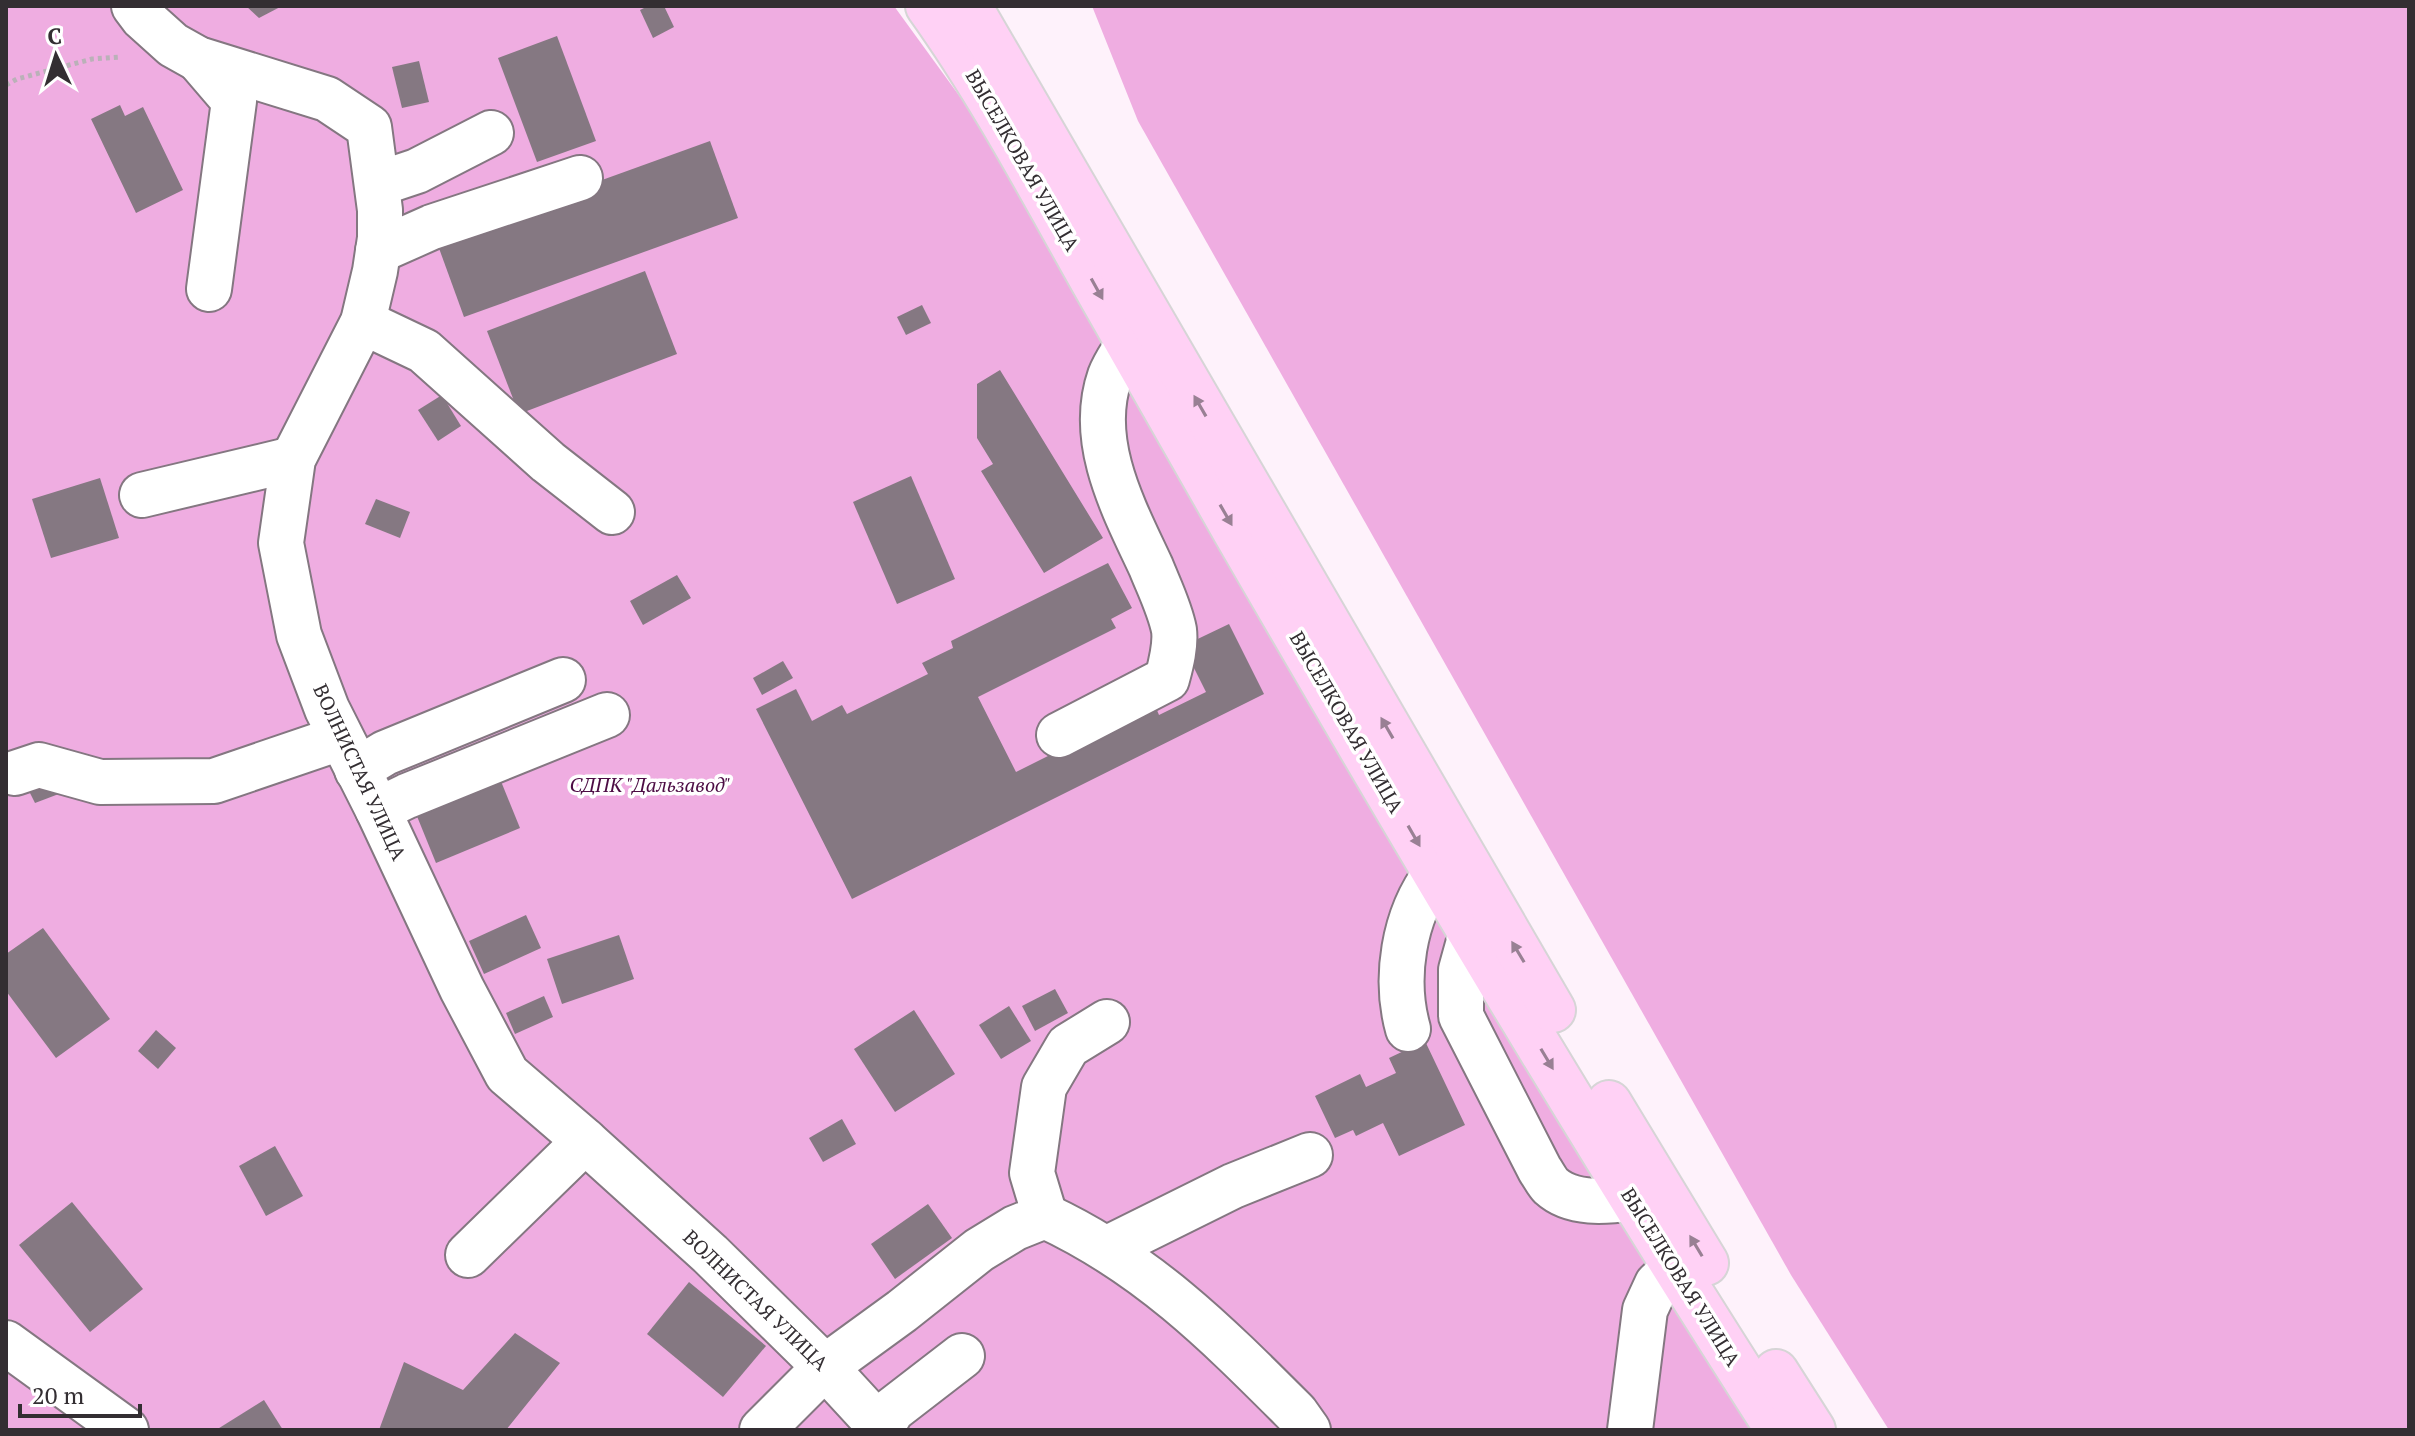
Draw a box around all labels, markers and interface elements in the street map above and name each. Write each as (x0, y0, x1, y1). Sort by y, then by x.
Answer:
north arrow (16, 16, 96, 96)
text: С (46, 21, 63, 51)
street label: ВЫСЕЛКОВАЯ УЛИЦА (960, 64, 1086, 256)
one-way arrow (1090, 278, 1104, 300)
one-way arrow (1193, 395, 1207, 417)
one-way arrow (1219, 504, 1233, 526)
street label: ВЫСЕЛКОВАЯ УЛИЦА (1284, 626, 1410, 818)
street label: ВОЛНИСТАЯ УЛИЦА (307, 679, 413, 865)
one-way arrow (1380, 716, 1394, 739)
park label: СДПК "Дальзавод" (569, 771, 731, 798)
one-way arrow (1407, 825, 1421, 847)
one-way arrow (1511, 941, 1525, 963)
one-way arrow (1540, 1048, 1554, 1070)
street label: ВЫСЕЛКОВАЯ УЛИЦА (1615, 1183, 1747, 1372)
street label: ВОЛНИСТАЯ УЛИЦА (678, 1224, 835, 1377)
one-way arrow (1689, 1235, 1703, 1257)
scale bar (20, 1368, 140, 1418)
text: 20 m (32, 1379, 84, 1411)

